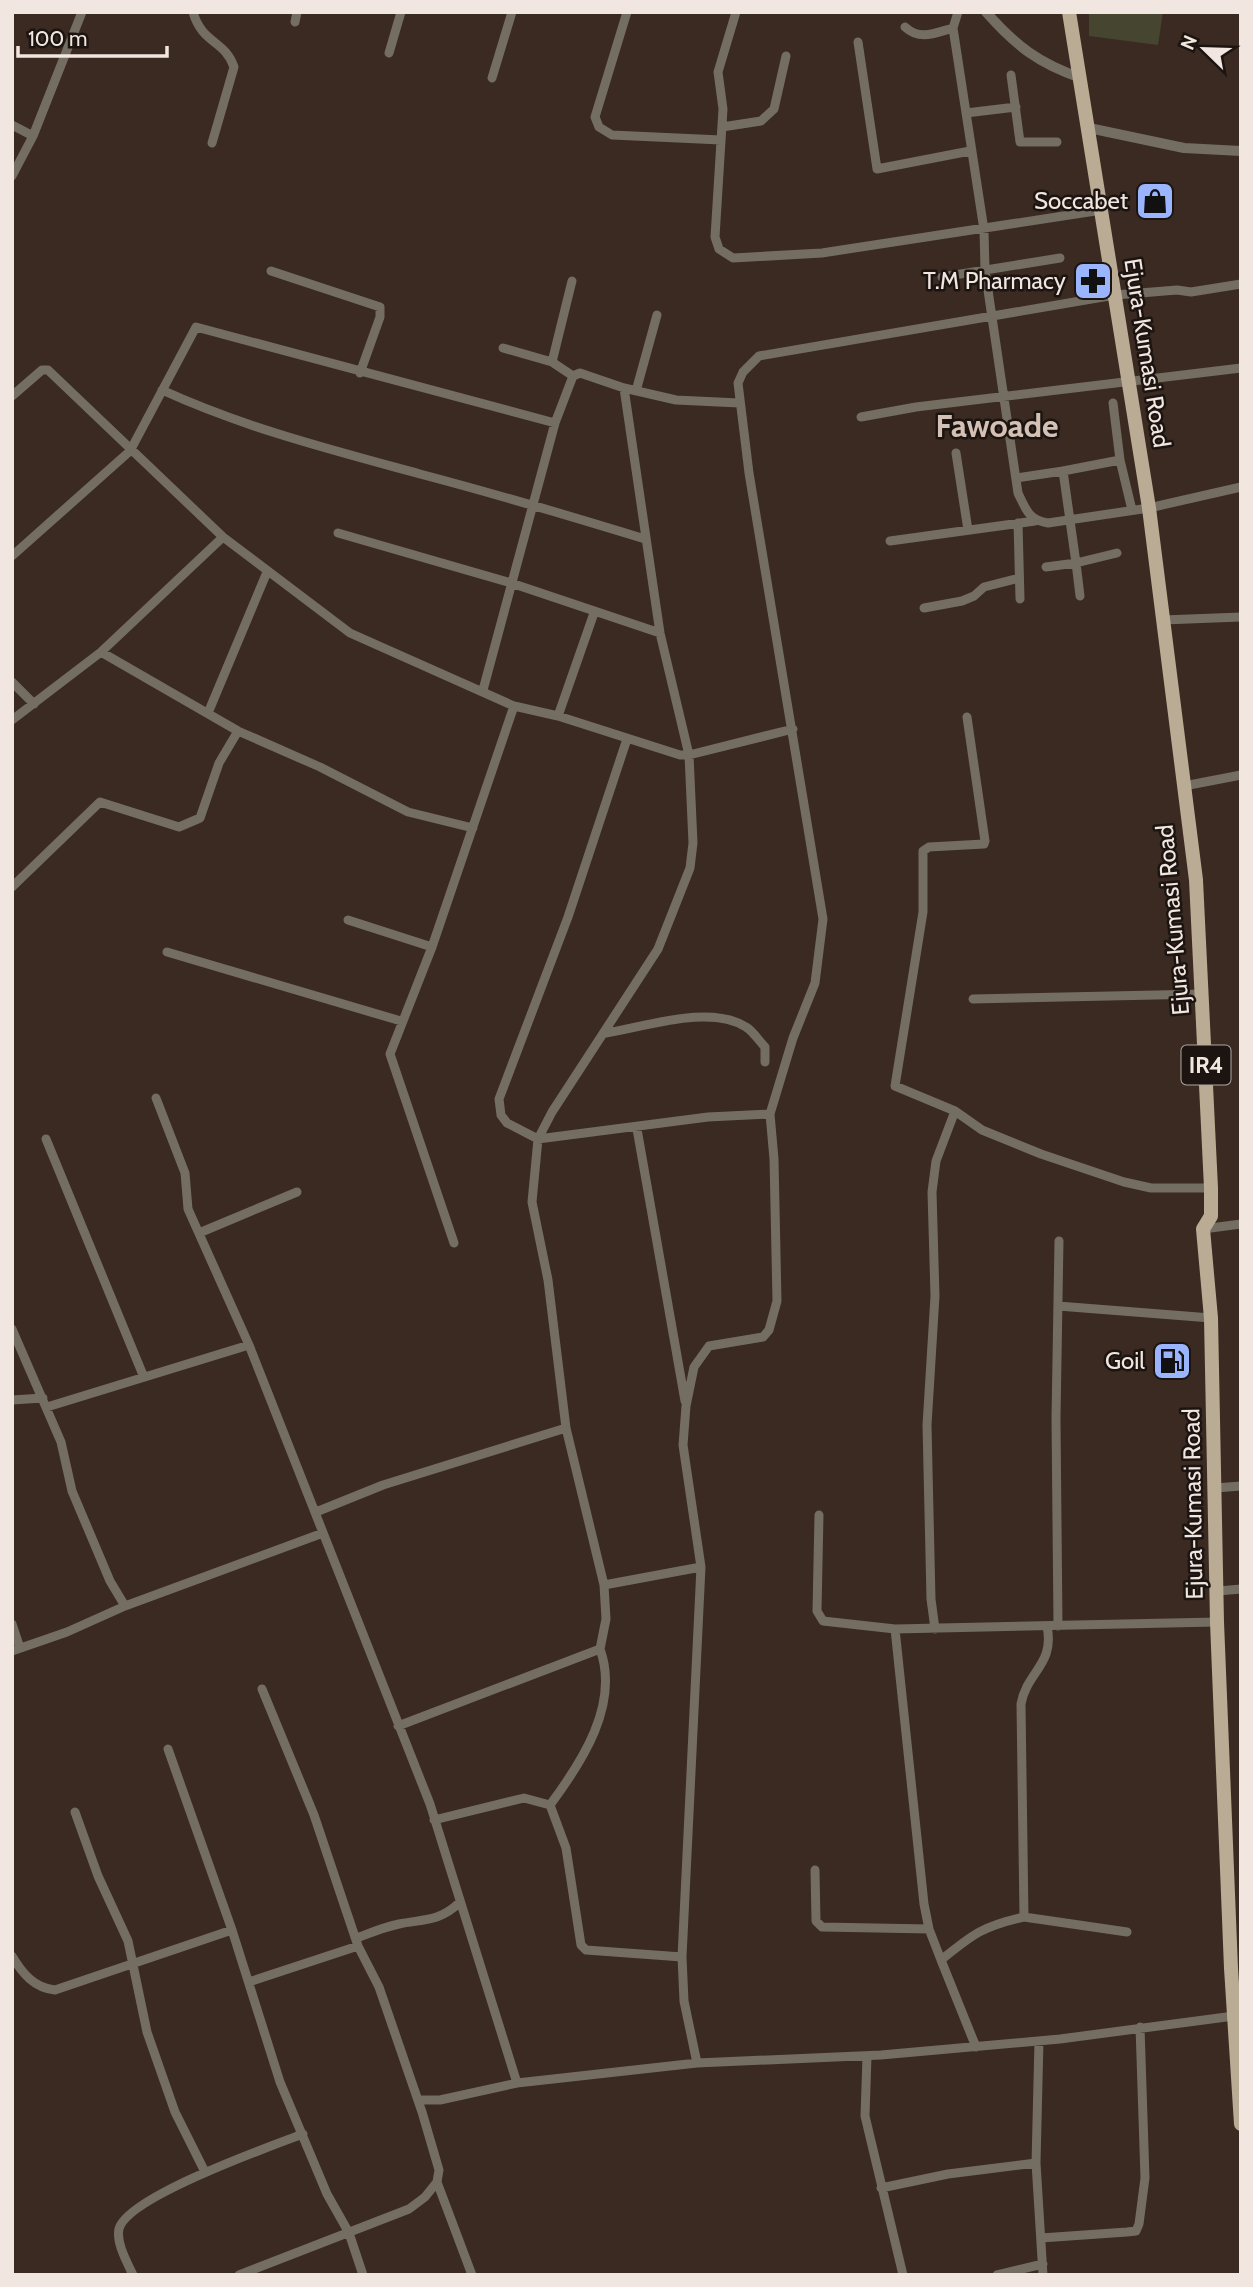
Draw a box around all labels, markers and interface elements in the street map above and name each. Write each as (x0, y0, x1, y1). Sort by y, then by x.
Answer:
scale bar (18, 14, 166, 58)
north arrow (1169, 14, 1239, 84)
text: 100 m (28, 26, 87, 51)
text: N (1176, 32, 1202, 53)
shop icon: Soccabet (1134, 180, 1176, 222)
place label: Soccabet (1034, 186, 1128, 215)
street label: Ejura-Kumasi Road (1118, 256, 1177, 450)
pharmacy icon: T.M Pharmacy (1072, 260, 1114, 302)
place label: T.M Pharmacy (923, 266, 1066, 295)
district label: Fawoade (935, 406, 1059, 445)
street label: Ejura-Kumasi Road (1150, 824, 1195, 1017)
road number: IR4 (1182, 1046, 1230, 1084)
fuel station icon: Goil (1151, 1340, 1193, 1382)
place label: Goil (1105, 1346, 1145, 1375)
street label: Ejura-Kumasi Road (1176, 1408, 1209, 1600)

